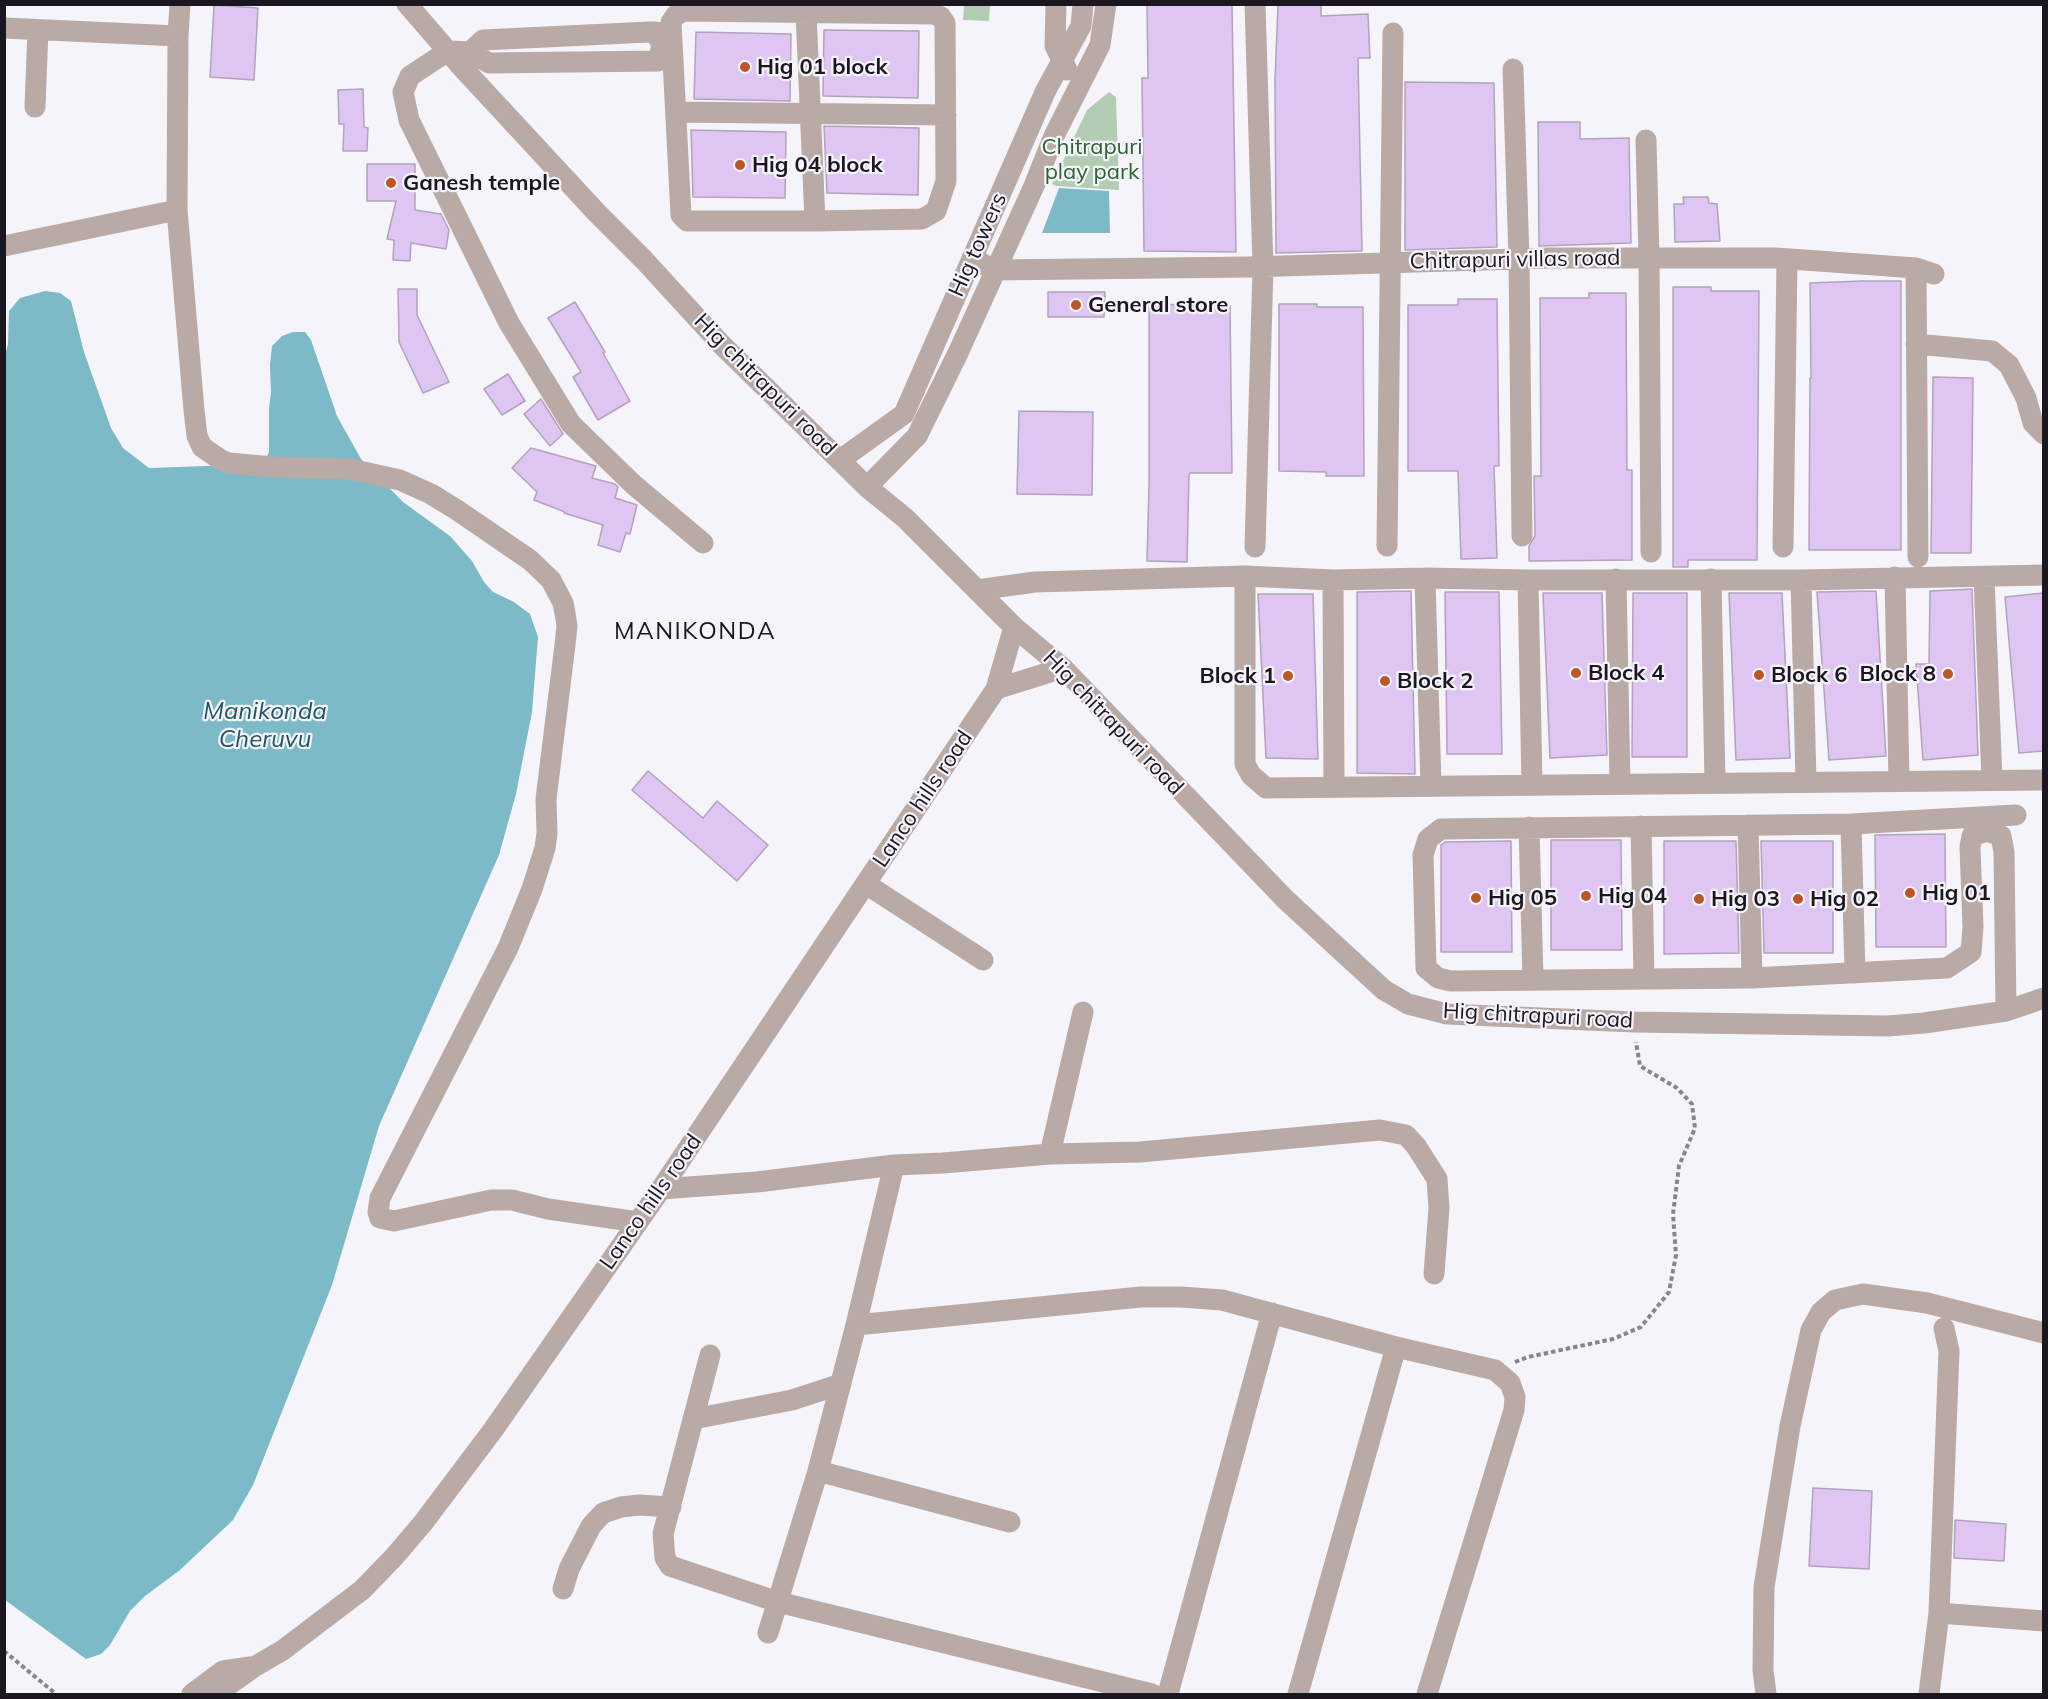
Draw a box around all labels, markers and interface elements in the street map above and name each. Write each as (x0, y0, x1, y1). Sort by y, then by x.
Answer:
place label: Hig 01 block (757, 54, 888, 80)
marker: Hig 01 block (738, 60, 752, 74)
park label: Chitrapuri play park (1041, 134, 1143, 186)
place label: Hig 04 block (752, 152, 883, 178)
marker: Hig 04 block (733, 158, 747, 172)
place label: Ganesh temple (403, 170, 560, 196)
marker: Ganesh temple (384, 176, 398, 190)
street label: Hig towers (943, 189, 1013, 301)
street label: Chitrapuri villas road (1409, 245, 1621, 275)
place label: General store (1088, 292, 1228, 318)
marker: General store (1069, 298, 1083, 312)
street label: Hig chitrapuri road (688, 308, 842, 462)
district label: MANIKONDA (614, 618, 776, 646)
street label: Hig chitrapuri road (1037, 645, 1189, 801)
place label: Block 4 (1588, 660, 1664, 686)
place label: Block 8 (1860, 661, 1936, 687)
place label: Block 6 (1771, 662, 1847, 688)
place label: Block 1 (1200, 663, 1276, 689)
marker: Block 4 (1569, 666, 1583, 680)
marker: Block 8 (1941, 667, 1955, 681)
place label: Block 2 (1397, 668, 1473, 694)
marker: Block 6 (1752, 668, 1766, 682)
marker: Block 1 (1281, 669, 1295, 683)
marker: Block 2 (1378, 674, 1392, 688)
water label: Manikonda Cheruvu (203, 698, 327, 754)
street label: Lanco hills road (868, 726, 978, 872)
place label: Hig 01 (1922, 880, 1991, 906)
place label: Hig 04 (1598, 883, 1667, 909)
place label: Hig 05 (1488, 885, 1557, 911)
place label: Hig 03 (1711, 886, 1780, 912)
place label: Hig 02 (1810, 886, 1879, 912)
marker: Hig 01 (1903, 886, 1917, 900)
marker: Hig 04 (1579, 889, 1593, 903)
marker: Hig 05 (1469, 891, 1483, 905)
marker: Hig 03 (1692, 892, 1706, 906)
marker: Hig 02 (1791, 892, 1805, 906)
street label: Hig chitrapuri road (1442, 998, 1634, 1034)
street label: Lanco hills road (595, 1129, 707, 1275)

